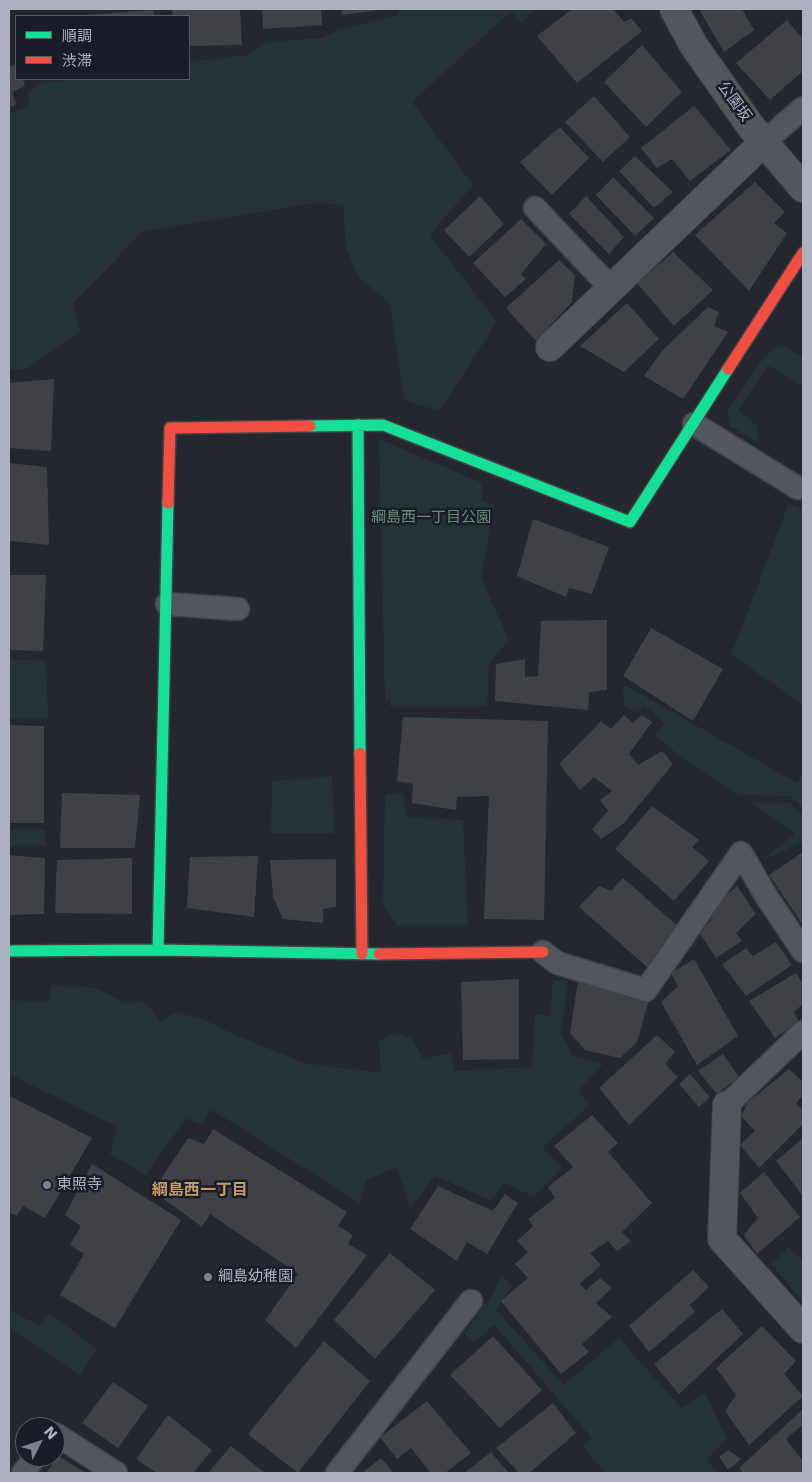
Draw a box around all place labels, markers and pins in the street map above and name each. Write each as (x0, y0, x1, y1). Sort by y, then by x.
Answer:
place label: 東照寺 (57, 1176, 102, 1194)
marker: 東照寺 (41, 1179, 53, 1191)
place label: 綱島幼稚園 (218, 1268, 293, 1286)
marker: 綱島幼稚園 (202, 1271, 214, 1283)

